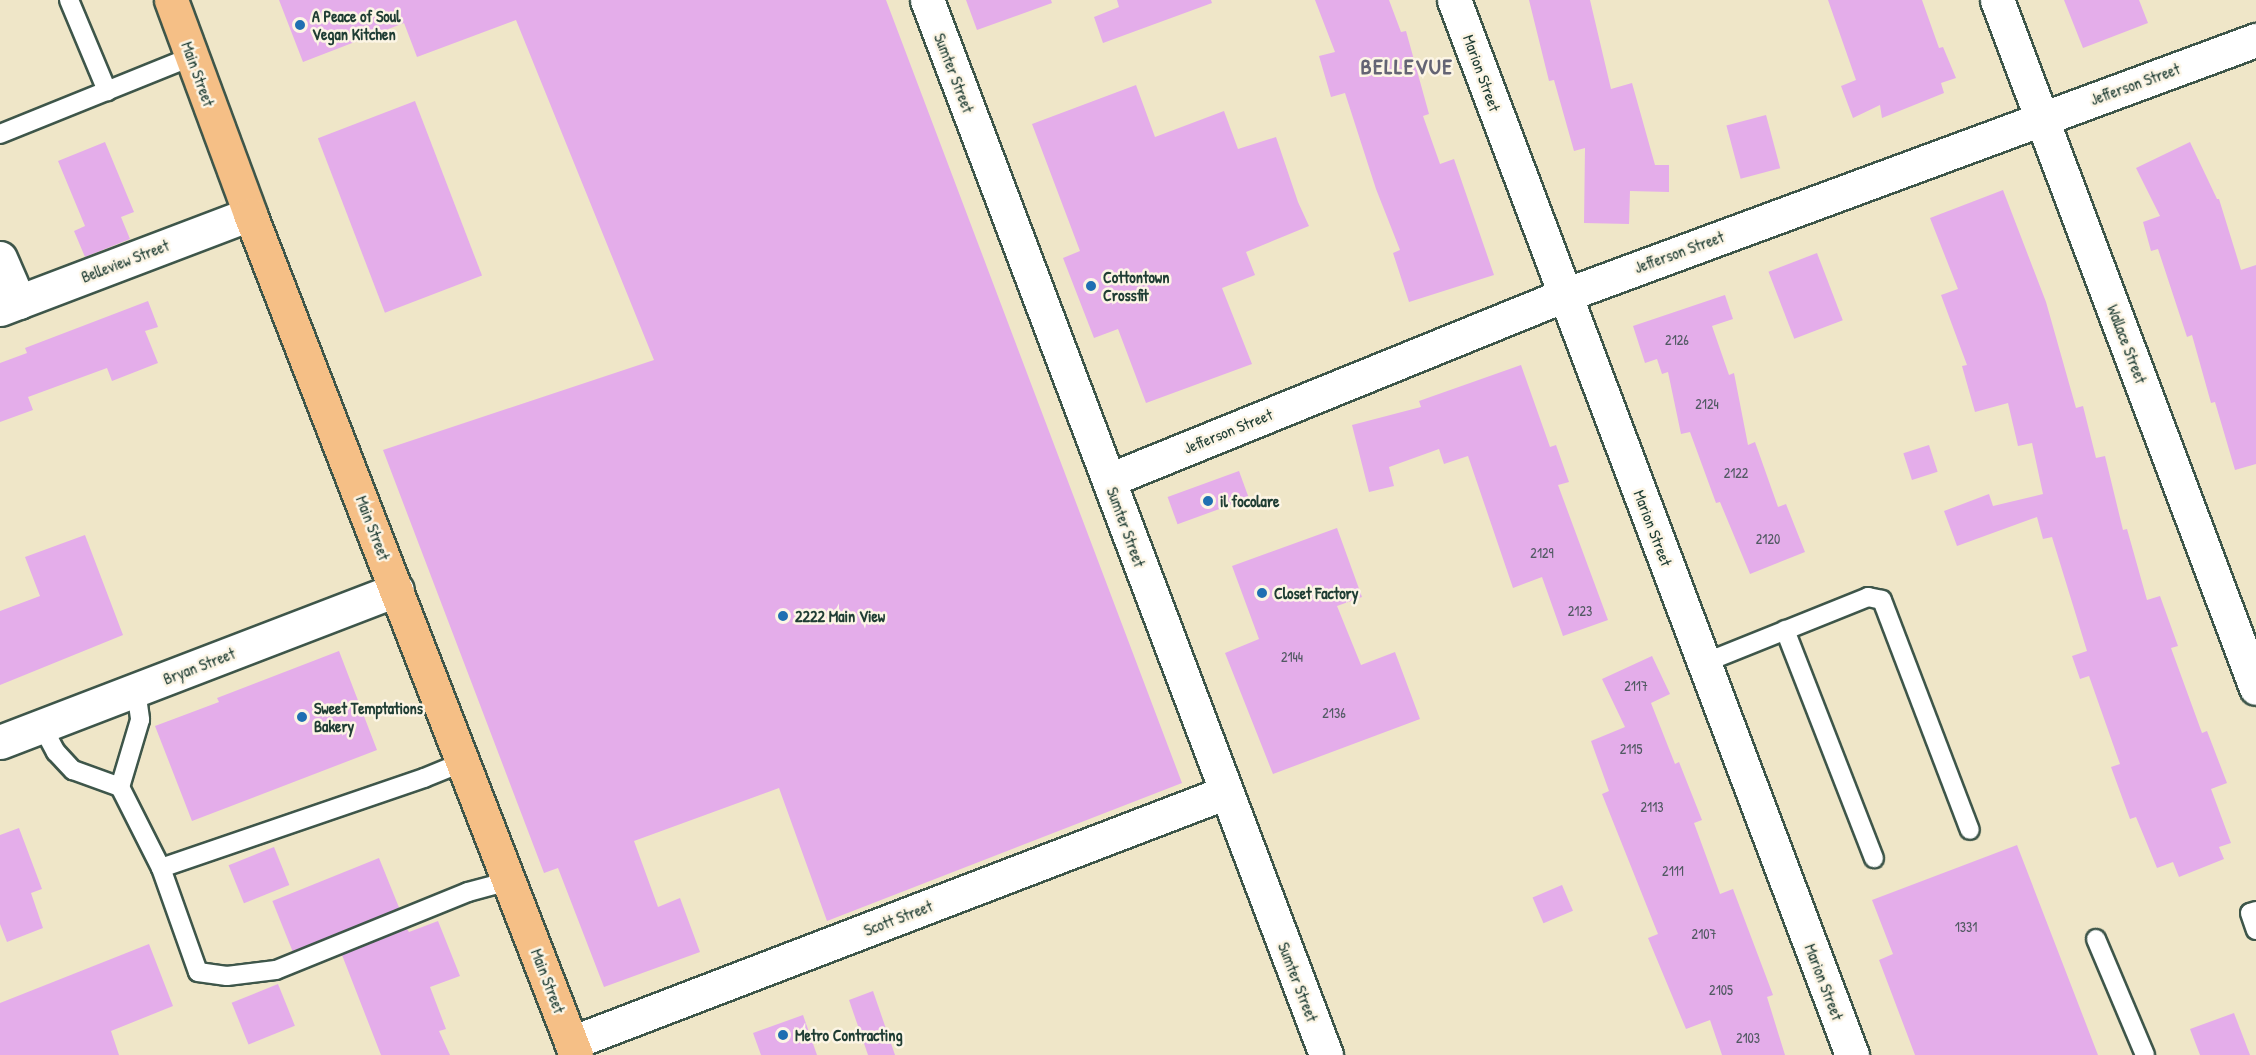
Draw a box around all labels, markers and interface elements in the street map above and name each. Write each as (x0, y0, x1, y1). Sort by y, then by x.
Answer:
place label: A Peace of Soul Vegan Kitchen (312, 6, 400, 44)
marker: A Peace of Soul Vegan Kitchen (293, 18, 307, 32)
street label: Sumter Street (930, 31, 978, 115)
street label: Marion Street (1459, 32, 1505, 114)
street label: Main Street (177, 39, 219, 109)
district label: BELLEVUE (1360, 54, 1454, 80)
street label: Jefferson Street (2088, 59, 2182, 109)
street label: Jefferson Street (1632, 227, 1726, 277)
street label: Belleview Street (78, 235, 172, 287)
place label: Cottontown Crossfit (1103, 267, 1169, 305)
marker: Cottontown Crossfit (1084, 279, 1098, 293)
street label: Wallace Street (2103, 302, 2151, 386)
house number: 2126 (1665, 332, 1689, 348)
house number: 2124 (1695, 396, 1719, 412)
street label: Jefferson Street (1181, 404, 1275, 458)
house number: 2122 (1724, 465, 1748, 481)
street label: Sumter Street (1103, 484, 1149, 570)
street label: Marion Street (1630, 487, 1676, 569)
place label: il focolare (1220, 491, 1279, 511)
street label: Main Street (352, 493, 394, 563)
marker: il focolare (1201, 494, 1215, 508)
house number: 2120 (1756, 531, 1780, 547)
house number: 2129 (1530, 545, 1554, 561)
place label: Closet Factory (1274, 583, 1359, 603)
marker: Closet Factory (1255, 586, 1269, 600)
house number: 2123 (1568, 603, 1592, 619)
place label: 2222 Main View (795, 606, 885, 626)
marker: 2222 Main View (776, 609, 790, 623)
street label: Bryan Street (160, 644, 238, 688)
house number: 2144 (1281, 649, 1303, 665)
house number: 2117 (1624, 678, 1648, 694)
place label: Sweet Temptations Bakery (314, 698, 423, 736)
house number: 2136 (1322, 705, 1346, 721)
marker: Sweet Temptations Bakery (295, 710, 309, 724)
house number: 2115 (1620, 741, 1642, 757)
house number: 2113 (1641, 799, 1663, 815)
house number: 2111 (1662, 863, 1684, 879)
street label: Scott Street (861, 896, 935, 940)
house number: 1331 (1955, 919, 1977, 935)
house number: 2107 (1692, 926, 1716, 942)
street label: Sumter Street (1274, 940, 1322, 1024)
street label: Marion Street (1801, 941, 1847, 1023)
street label: Main Street (527, 946, 569, 1016)
house number: 2105 (1709, 982, 1733, 998)
place label: Metro Contracting (795, 1025, 903, 1045)
marker: Metro Contracting (776, 1028, 790, 1042)
house number: 2103 (1736, 1030, 1760, 1046)

